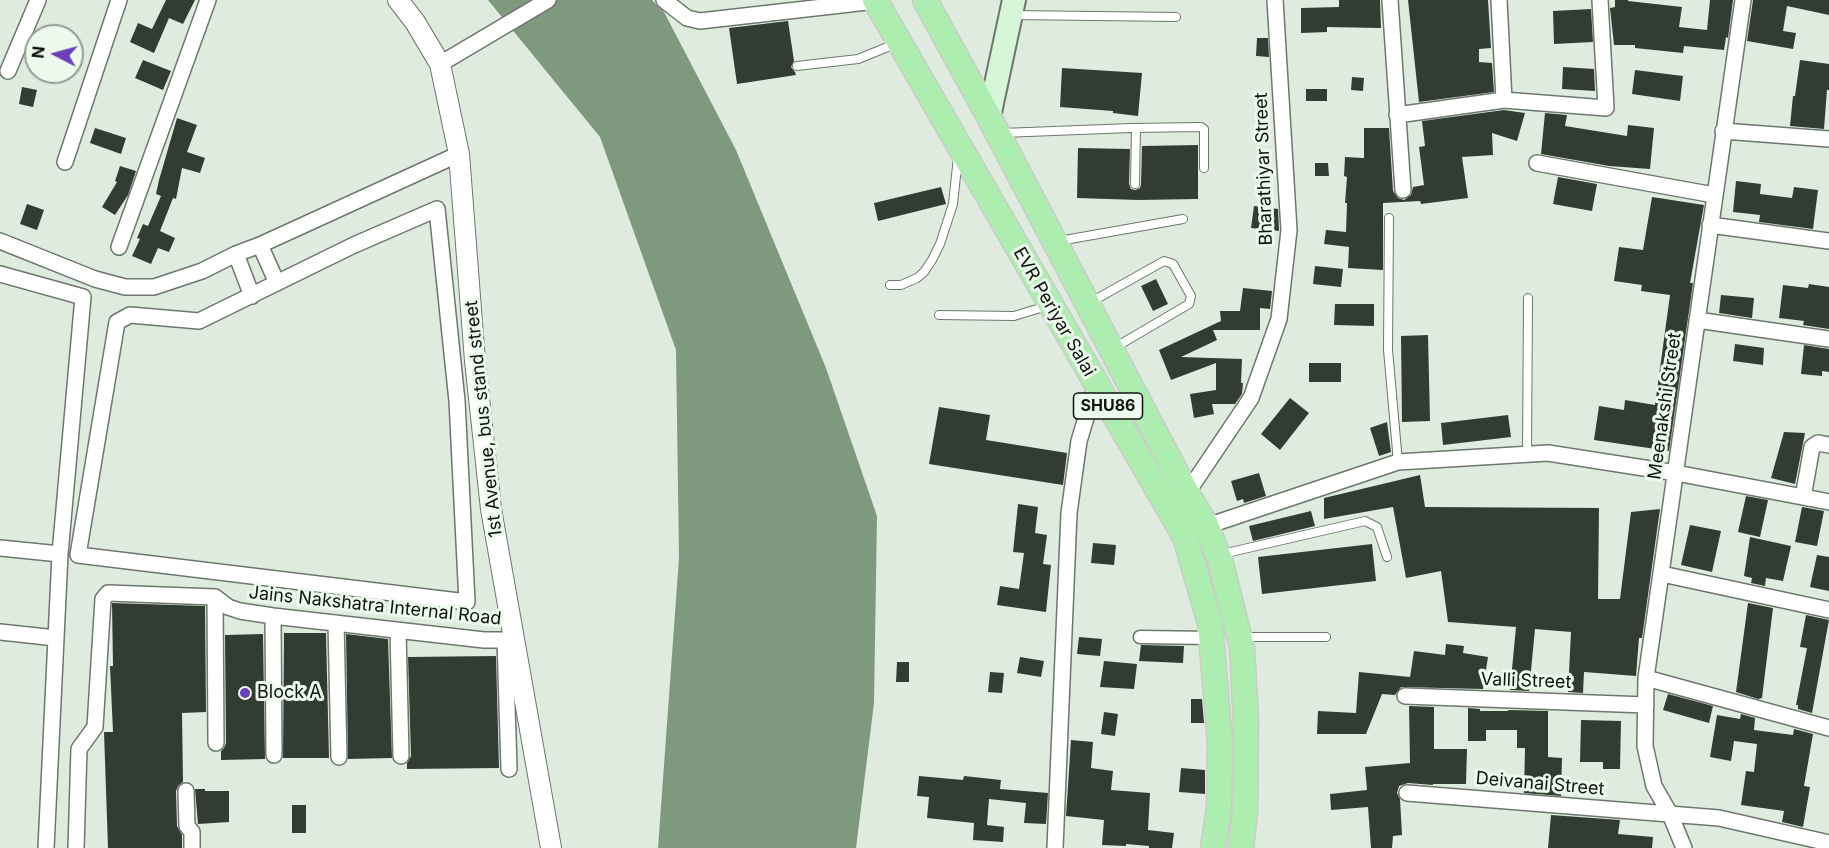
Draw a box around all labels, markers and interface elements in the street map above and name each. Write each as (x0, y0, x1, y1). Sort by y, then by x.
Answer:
north arrow (24, 24, 84, 84)
text: N (28, 45, 49, 59)
street label: Bharathiyar Street (1251, 92, 1277, 246)
street label: EVR Periyar Salai (1008, 244, 1100, 380)
street label: 1st Avenue, bus stand street (461, 299, 507, 539)
street label: Meenakshi Street (1644, 331, 1686, 481)
road number: SHU86 (1074, 393, 1142, 419)
street label: Jains Nakshatra Internal Road (248, 582, 502, 630)
street label: Valli Street (1480, 669, 1572, 693)
place label: Block A (257, 682, 322, 704)
marker: Block A (238, 686, 252, 700)
street label: Deivanai Street (1475, 768, 1605, 800)

